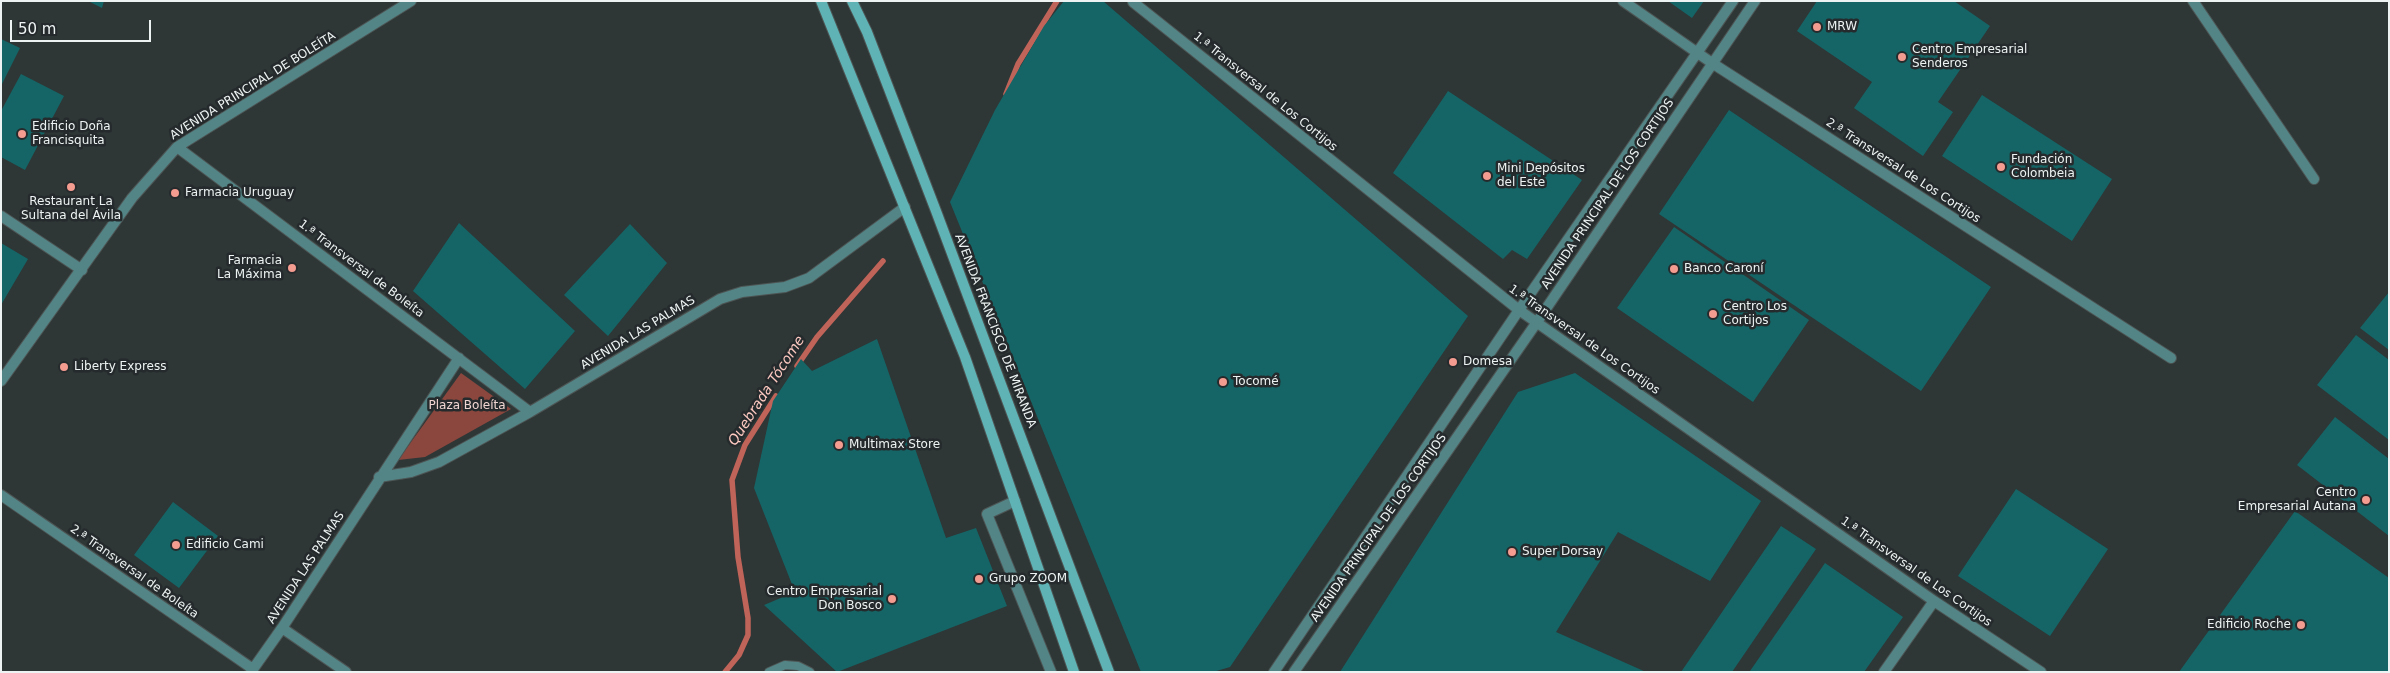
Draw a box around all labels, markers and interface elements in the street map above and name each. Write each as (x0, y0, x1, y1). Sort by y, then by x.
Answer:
scale bar (12, 10, 154, 42)
text: 50 m (18, 20, 56, 38)
place label: MRW (1827, 20, 1857, 34)
marker: MRW (1811, 21, 1823, 33)
street label: AVENIDA PRINCIPAL DE BOLEÍTA (168, 29, 338, 143)
street label: 1.ª Transversal de Los Cortijos (1190, 29, 1340, 155)
place label: Centro Empresarial Senderos (1912, 43, 2027, 71)
marker: Centro Empresarial Senderos (1896, 51, 1908, 63)
street label: AVENIDA PRINCIPAL DE LOS CORTIJOS (1539, 96, 1677, 292)
street label: 2.ª Transversal de Los Cortijos (1823, 116, 1983, 226)
place label: Edificio Doña Francisquita (32, 120, 111, 148)
marker: Edificio Doña Francisquita (16, 128, 28, 140)
place label: Fundación Colombeia (2011, 153, 2075, 181)
marker: Fundación Colombeia (1995, 161, 2007, 173)
place label: Mini Depósitos del Este (1497, 162, 1585, 190)
marker: Mini Depósitos del Este (1481, 170, 1493, 182)
marker: Restaurant La Sultana del Ávila (65, 181, 77, 193)
place label: Farmacia Uruguay (185, 186, 294, 200)
marker: Farmacia Uruguay (169, 187, 181, 199)
place label: Restaurant La Sultana del Ávila (21, 195, 121, 223)
street label: 1.ª Transversal de Boleíta (295, 217, 427, 321)
street label: AVENIDA FRANCISCO DE MIRANDA (951, 232, 1039, 430)
place label: Farmacia La Máxima (217, 254, 282, 282)
marker: Farmacia La Máxima (286, 262, 298, 274)
place label: Banco Caroní (1684, 262, 1764, 276)
marker: Banco Caroní (1668, 263, 1680, 275)
street label: 1.ª Transversal de Los Cortijos (1506, 282, 1662, 398)
street label: AVENIDA LAS PALMAS (578, 293, 698, 373)
place label: Centro Los Cortijos (1723, 300, 1787, 328)
marker: Centro Los Cortijos (1707, 308, 1719, 320)
water label: Quebrada Tócome (725, 333, 809, 449)
place label: Domesa (1463, 355, 1512, 369)
marker: Domesa (1447, 356, 1459, 368)
place label: Liberty Express (74, 360, 166, 374)
marker: Liberty Express (58, 361, 70, 373)
place label: Tocomé (1233, 375, 1279, 389)
marker: Tocomé (1217, 376, 1229, 388)
park label: Plaza Boleíta (428, 399, 506, 413)
street label: AVENIDA PRINCIPAL DE LOS CORTIJOS (1308, 431, 1450, 625)
place label: Multimax Store (849, 438, 940, 452)
marker: Multimax Store (833, 439, 845, 451)
place label: Centro Empresarial Autana (2238, 486, 2356, 514)
marker: Centro Empresarial Autana (2360, 494, 2372, 506)
street label: AVENIDA LAS PALMAS (264, 509, 348, 627)
street label: 1.ª Transversal de Los Cortijos (1838, 514, 1994, 630)
street label: 2.ª Transversal de Boleíta (67, 522, 201, 622)
place label: Edificio Cami (186, 538, 264, 552)
marker: Edificio Cami (170, 539, 182, 551)
place label: Super Dorsay (1522, 545, 1603, 559)
marker: Super Dorsay (1506, 546, 1518, 558)
place label: Grupo ZOOM (989, 572, 1067, 586)
marker: Grupo ZOOM (973, 573, 985, 585)
place label: Centro Empresarial Don Bosco (767, 585, 882, 613)
marker: Centro Empresarial Don Bosco (886, 593, 898, 605)
place label: Edificio Roche (2207, 618, 2291, 632)
marker: Edificio Roche (2295, 619, 2307, 631)

